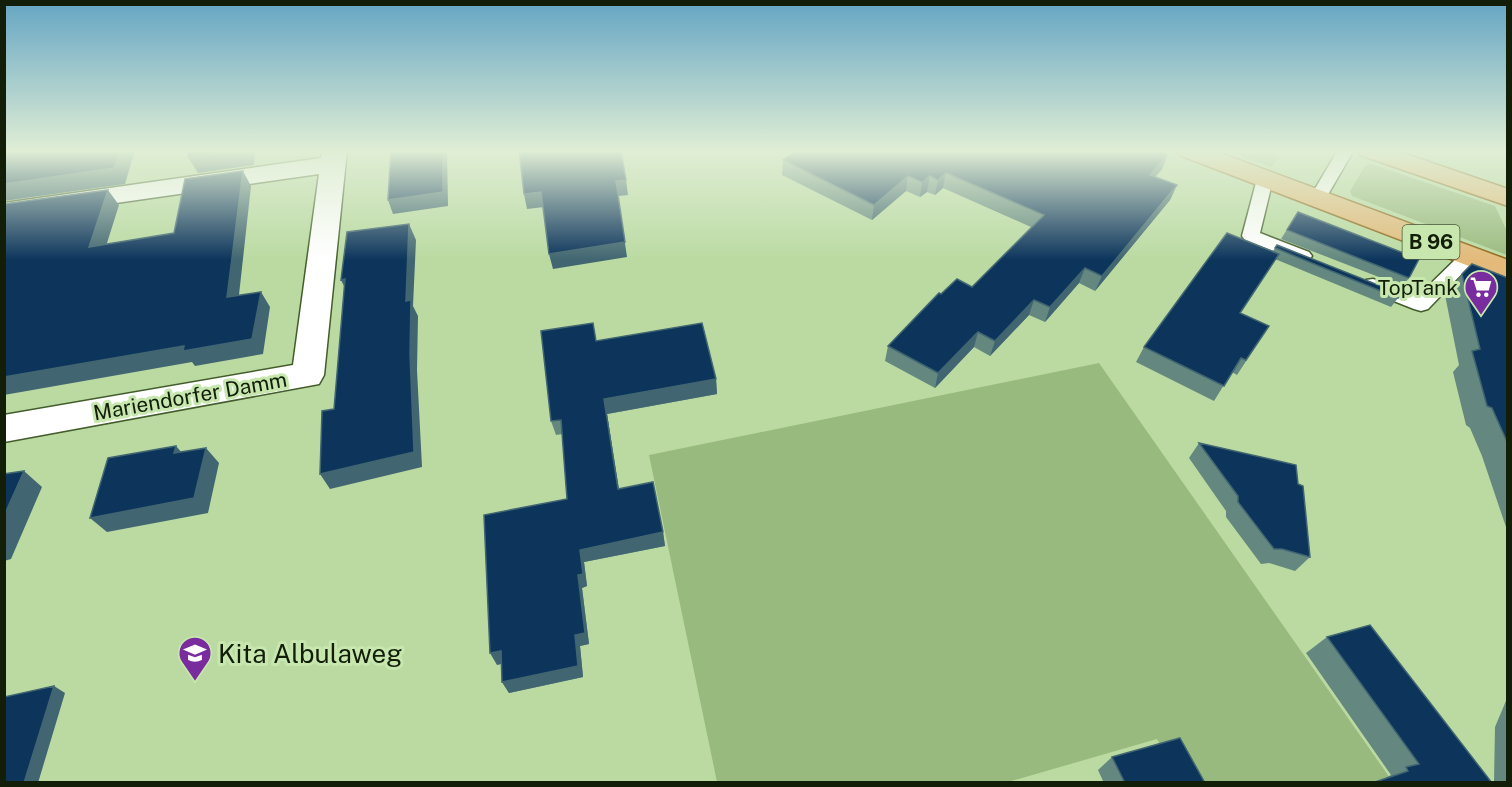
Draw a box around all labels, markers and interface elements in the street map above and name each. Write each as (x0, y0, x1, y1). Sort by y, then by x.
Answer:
road number: B 96 (1402, 225, 1460, 259)
supermarket icon: TopTank (1463, 269, 1499, 316)
place label: TopTank (1378, 275, 1458, 300)
street label: Mariendorfer Damm (91, 367, 289, 425)
school or university icon: Kita Albulaweg (177, 635, 213, 682)
place label: Kita Albulaweg (218, 638, 402, 669)

